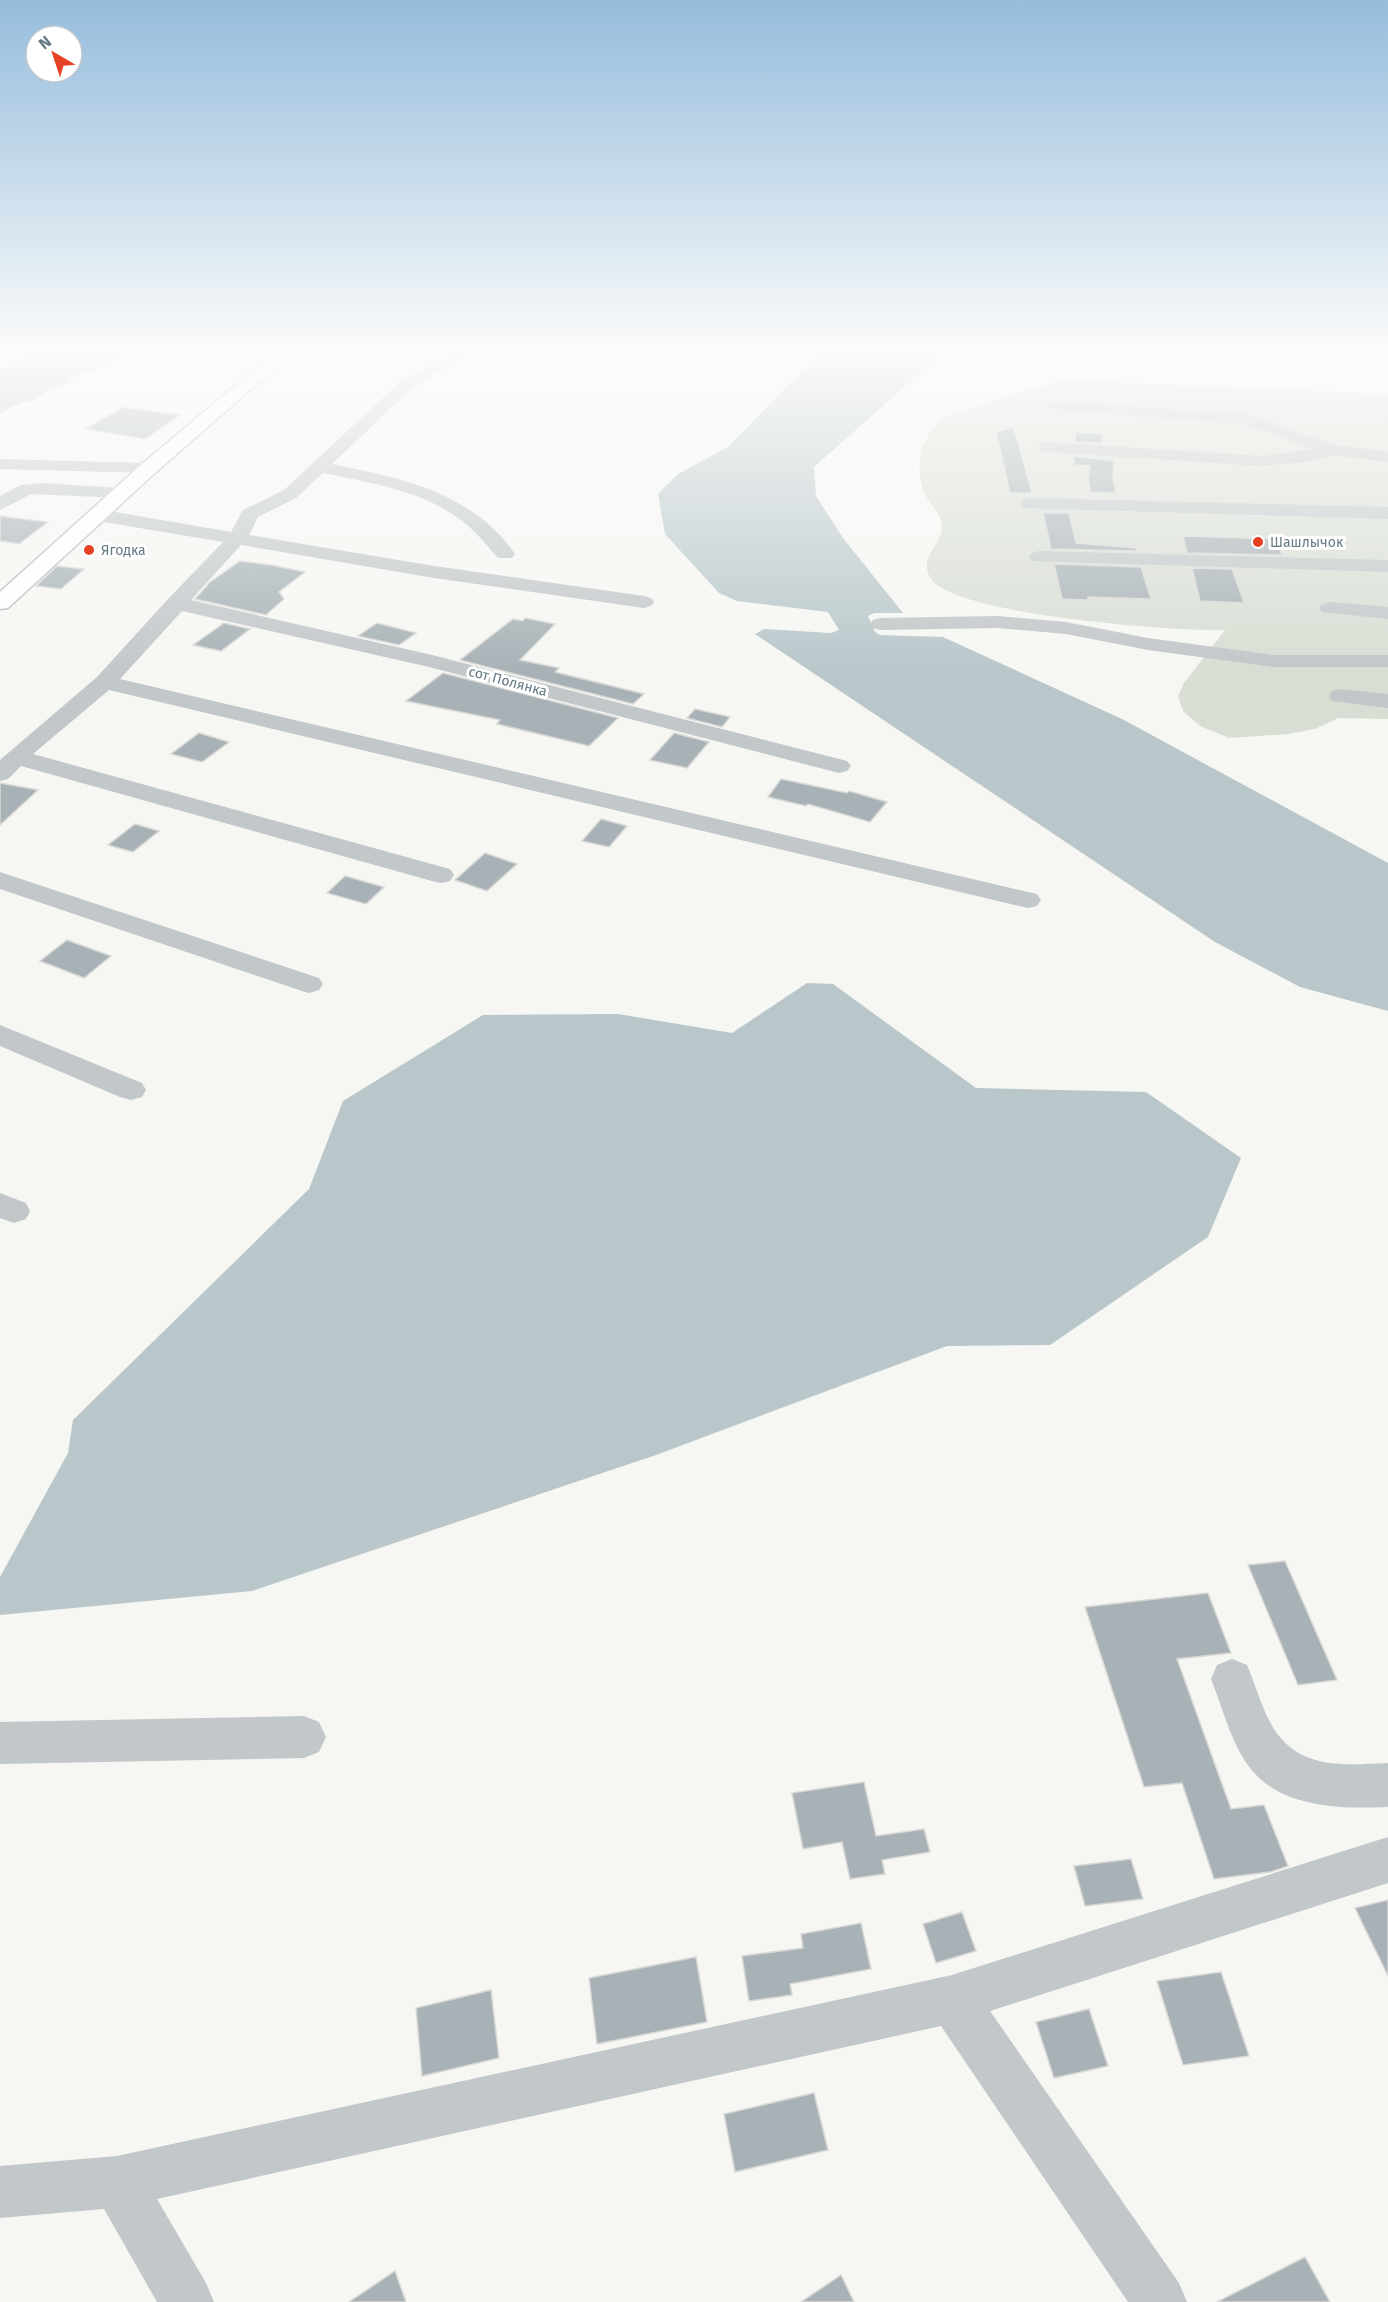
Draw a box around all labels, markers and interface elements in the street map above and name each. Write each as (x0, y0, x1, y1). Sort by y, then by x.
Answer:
north arrow (24, 24, 84, 84)
text: N (35, 32, 55, 53)
place label: Шашлычок (1270, 534, 1344, 551)
marker: Шашлычок (1251, 535, 1265, 549)
place label: Ягодка (101, 542, 146, 559)
marker: Ягодка (82, 543, 96, 557)
street label: сот Полянка (467, 663, 549, 700)

